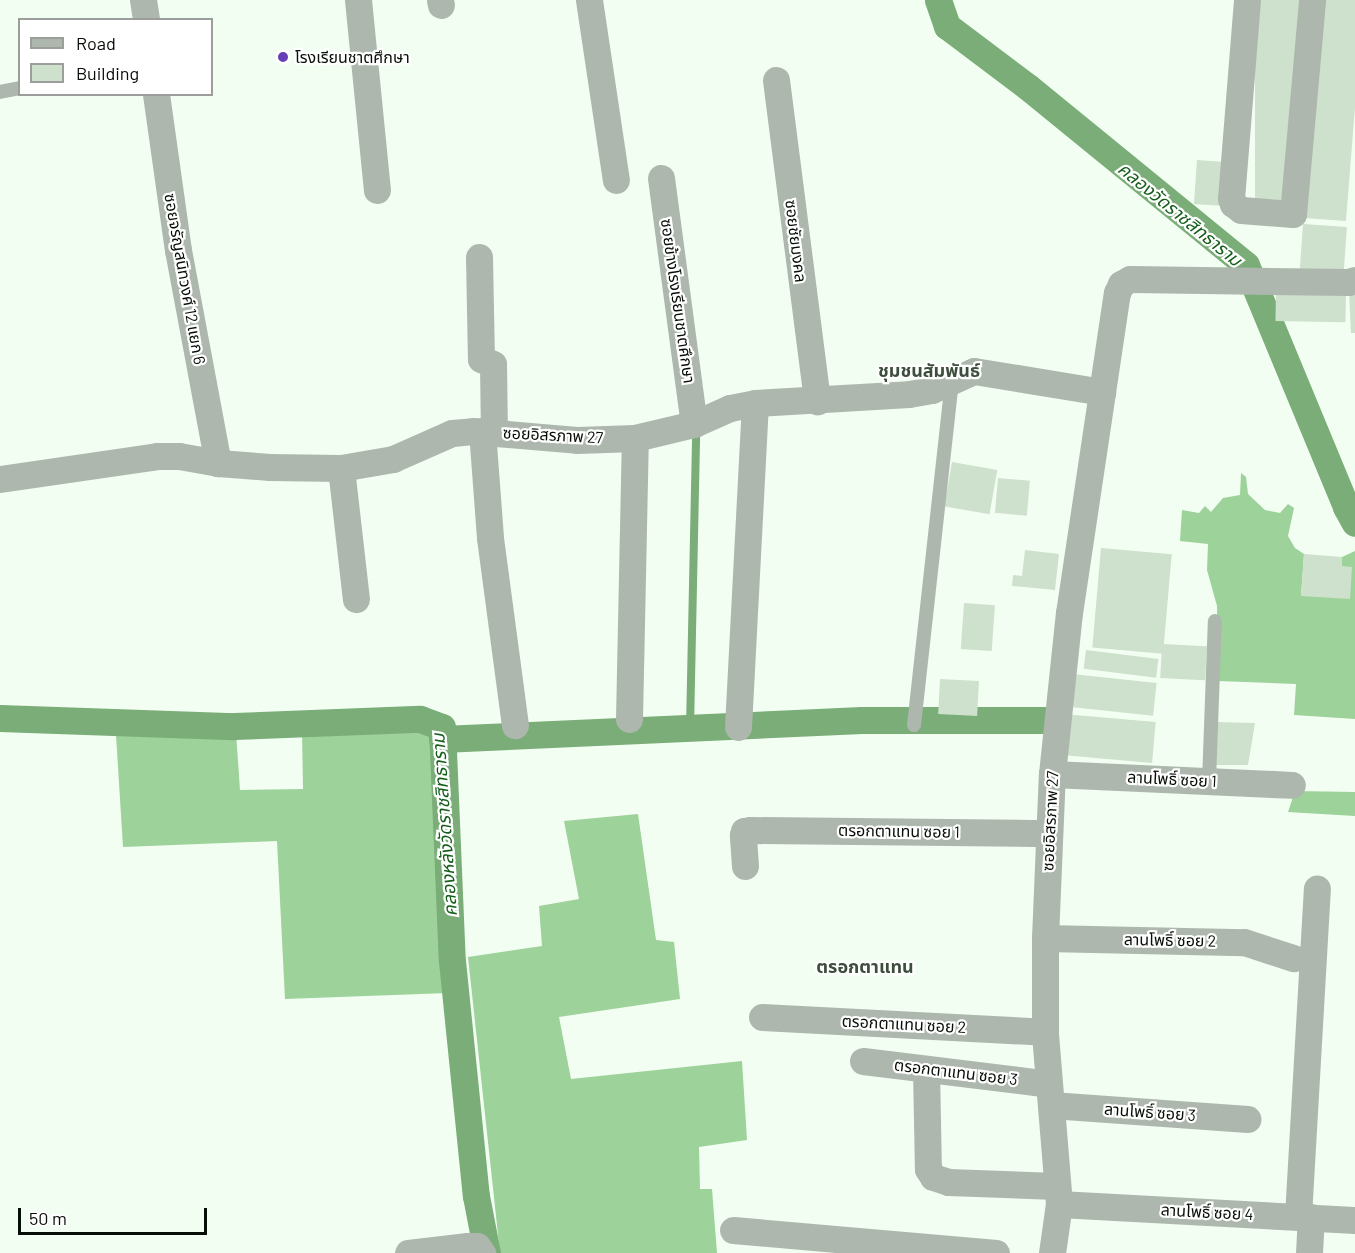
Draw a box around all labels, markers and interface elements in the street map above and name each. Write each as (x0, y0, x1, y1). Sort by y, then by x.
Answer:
legend (18, 18, 213, 96)
text: Road (76, 32, 116, 54)
place label: โรงเรียนชาตศึกษา (295, 47, 410, 67)
marker: โรงเรียนชาตศึกษา (276, 50, 290, 64)
text: Building (76, 62, 139, 84)
water label: คลองวัดราชสิทธาราม (1114, 158, 1246, 270)
street label: ซอยจรัญสนิทวงศ์ 12 แยก 6 (160, 192, 210, 366)
street label: ซอยชัยมงคล (781, 199, 811, 283)
street label: ซอยข้างโรงเรียนชาตศึกษา (657, 217, 699, 385)
district label: ชุมชนสัมพันธ์ (878, 359, 980, 381)
street label: ซอยอิสรภาพ 27 (502, 423, 604, 447)
water label: คลองหลังวัดราชสิทธาราม (427, 733, 461, 917)
street label: ลานโพธิ์ ซอย 1 (1127, 767, 1217, 791)
street label: ซอยอิสรภาพ 27 (1038, 770, 1062, 872)
street label: ตรอกตาแทน ซอย 1 (838, 820, 960, 842)
street label: ลานโพธิ์ ซอย 2 (1124, 930, 1216, 950)
district label: ตรอกตาแทน (816, 955, 914, 977)
street label: ตรอกตาแทน ซอย 2 (841, 1011, 967, 1037)
street label: ตรอกตาแทน ซอย 3 (893, 1055, 1019, 1089)
street label: ลานโพธิ์ ซอย 3 (1103, 1099, 1197, 1125)
scale bar (21, 1196, 210, 1234)
street label: ลานโพธิ์ ซอย 4 (1160, 1200, 1254, 1224)
text: 50 m (29, 1207, 67, 1229)

